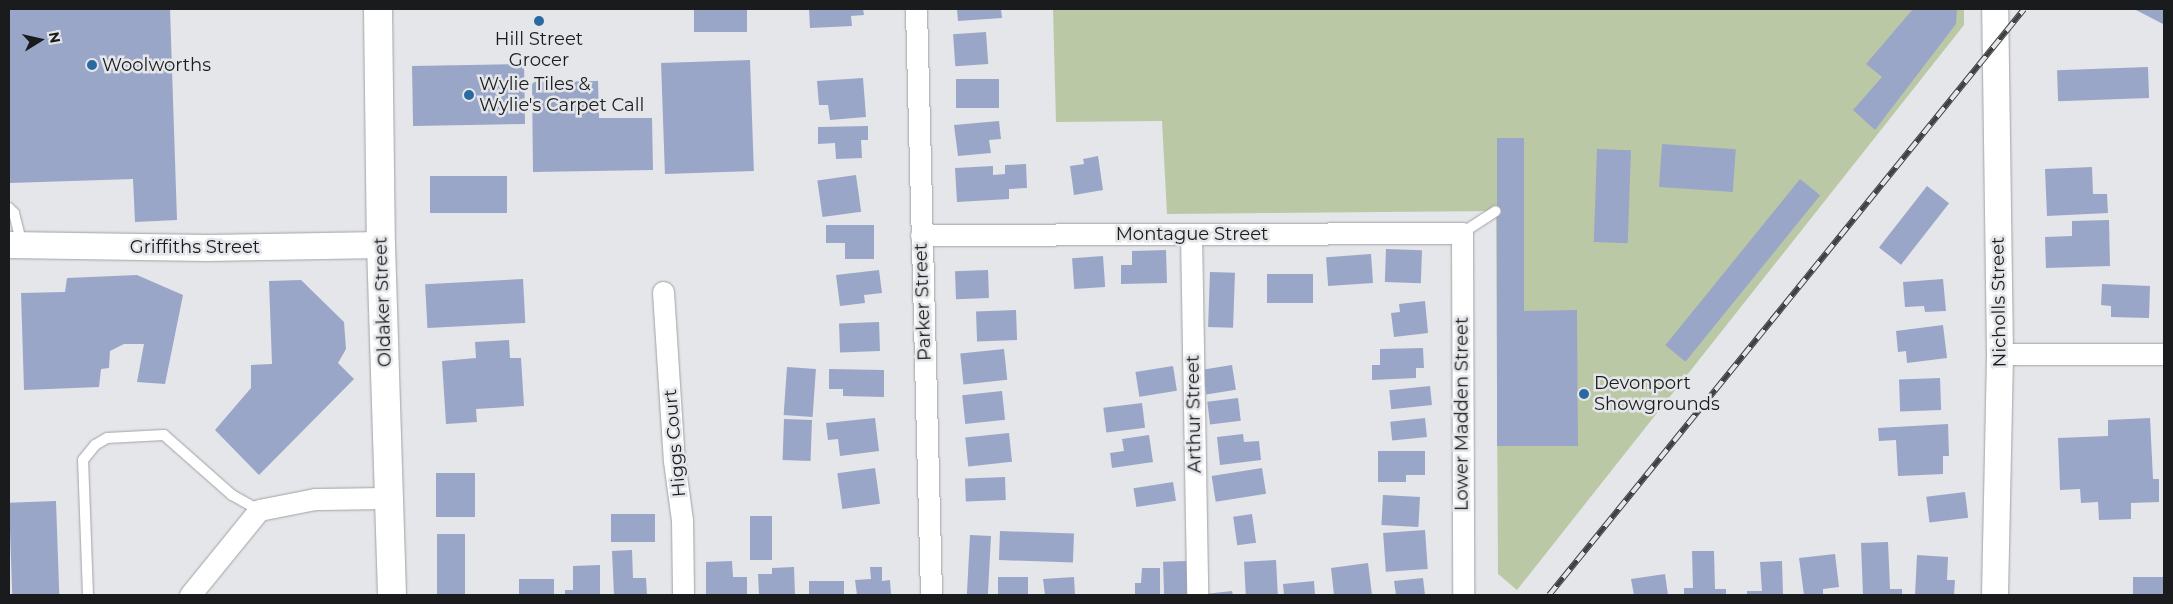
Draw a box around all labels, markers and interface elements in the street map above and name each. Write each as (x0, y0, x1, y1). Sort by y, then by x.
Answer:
north arrow (15, 15, 65, 65)
marker: Hill Street Grocer (533, 15, 545, 27)
place label: Hill Street Grocer (495, 29, 583, 72)
text: N (45, 30, 65, 45)
place label: Woolworths (102, 54, 211, 76)
marker: Woolworths (86, 59, 98, 71)
place label: Wylie Tiles & Wylie's Carpet Call (479, 74, 644, 116)
marker: Wylie Tiles & Wylie's Carpet Call (463, 89, 475, 101)
street label: Montague Street (1116, 223, 1268, 245)
street label: Griffiths Street (130, 236, 260, 258)
street label: Oldaker Street (370, 236, 396, 368)
street label: Nicholls Street (1987, 237, 2011, 367)
street label: Parker Street (910, 243, 936, 361)
street label: Lower Madden Street (1451, 317, 1473, 511)
street label: Arthur Street (1182, 355, 1206, 473)
place label: Devonport Showgrounds (1594, 373, 1720, 416)
street label: Higgs Court (660, 388, 690, 498)
marker: Devonport Showgrounds (1578, 388, 1590, 400)

